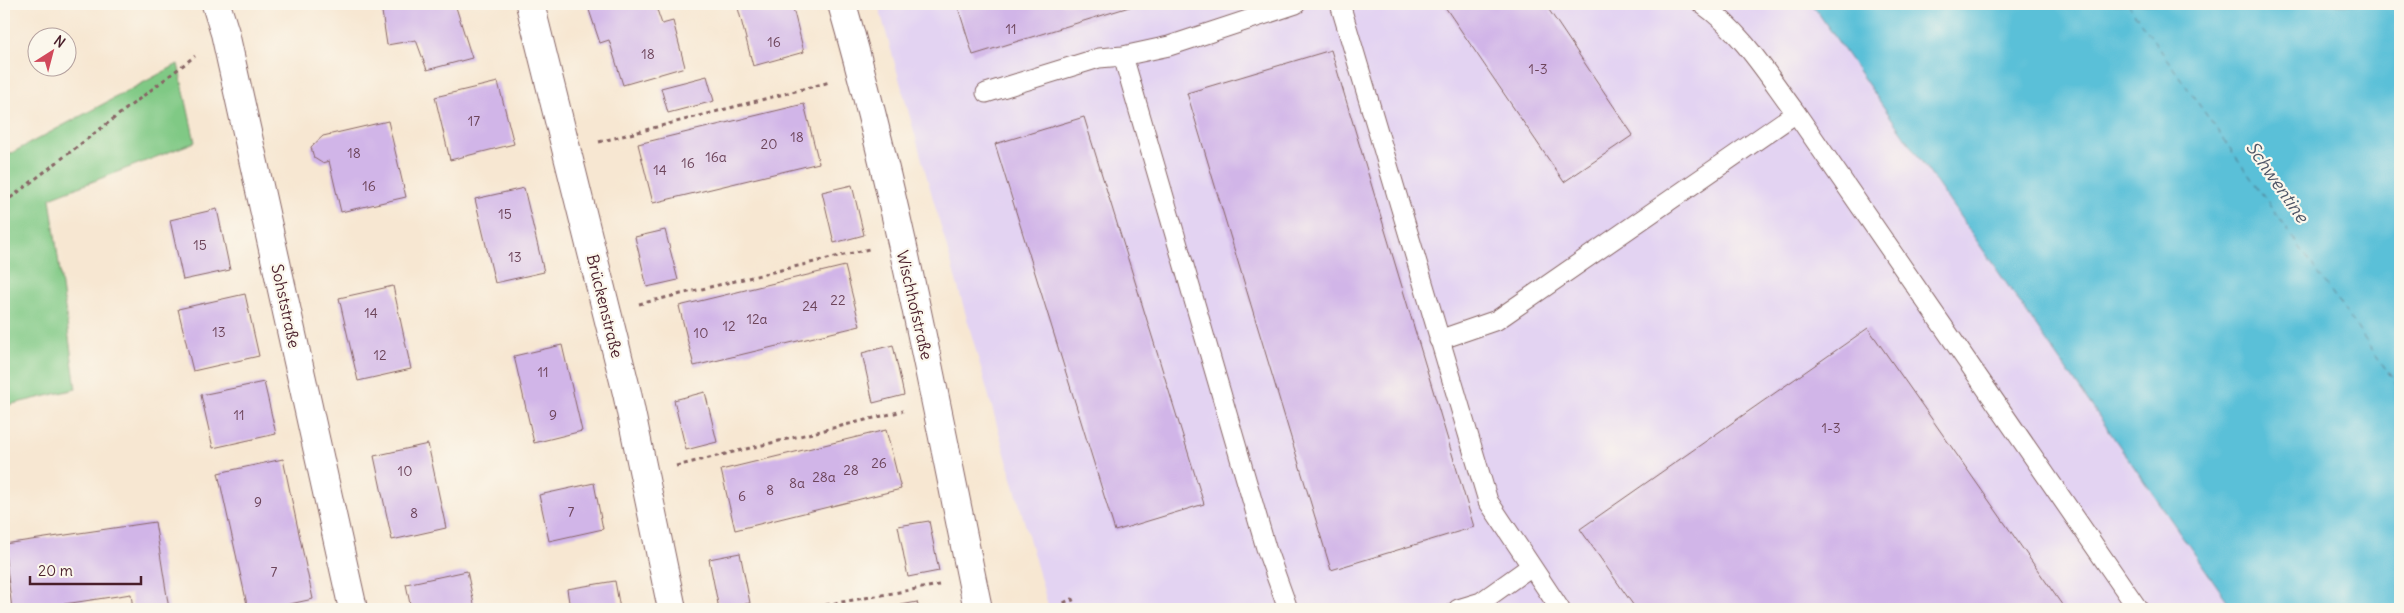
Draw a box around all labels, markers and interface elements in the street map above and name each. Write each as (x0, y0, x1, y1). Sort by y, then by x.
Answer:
house number: 11 (1005, 20, 1017, 38)
north arrow (28, 28, 78, 78)
text: N (50, 31, 69, 52)
house number: 16 (767, 33, 781, 51)
house number: 18 (641, 45, 655, 63)
house number: 1-3 (1528, 60, 1548, 78)
house number: 17 (468, 112, 480, 130)
house number: 18 (790, 128, 804, 146)
house number: 20 (761, 135, 777, 153)
water label: Schwentine (2241, 137, 2314, 228)
house number: 18 (347, 144, 361, 162)
house number: 16a (705, 148, 727, 166)
house number: 16 (681, 154, 695, 172)
house number: 14 (653, 161, 667, 179)
house number: 16 (362, 177, 376, 195)
house number: 15 (498, 205, 512, 223)
house number: 15 (193, 236, 207, 254)
house number: 13 (508, 248, 522, 266)
street label: Wischhofstraße (893, 248, 937, 362)
street label: Brückenstraße (582, 252, 628, 360)
street label: Sohststraße (267, 262, 305, 350)
house number: 22 (830, 291, 846, 309)
house number: 24 (802, 297, 818, 315)
house number: 14 (364, 304, 378, 322)
house number: 12a (746, 310, 768, 328)
house number: 12 (722, 317, 736, 335)
house number: 13 (212, 323, 226, 341)
house number: 10 (694, 324, 708, 342)
house number: 12 (373, 346, 387, 364)
house number: 11 (537, 363, 549, 381)
house number: 11 (233, 406, 245, 424)
house number: 9 (549, 406, 557, 424)
house number: 1-3 (1821, 419, 1841, 437)
house number: 26 (871, 454, 887, 472)
house number: 28 (843, 461, 859, 479)
house number: 10 (398, 462, 412, 480)
house number: 28a (812, 468, 836, 486)
house number: 8a (789, 474, 805, 492)
house number: 8 (766, 481, 774, 499)
house number: 6 (738, 487, 746, 505)
house number: 9 (254, 493, 262, 511)
house number: 7 (568, 503, 575, 521)
house number: 8 (410, 504, 418, 522)
scale bar (30, 553, 141, 585)
text: 20 m (38, 561, 73, 580)
house number: 7 (271, 563, 278, 581)

